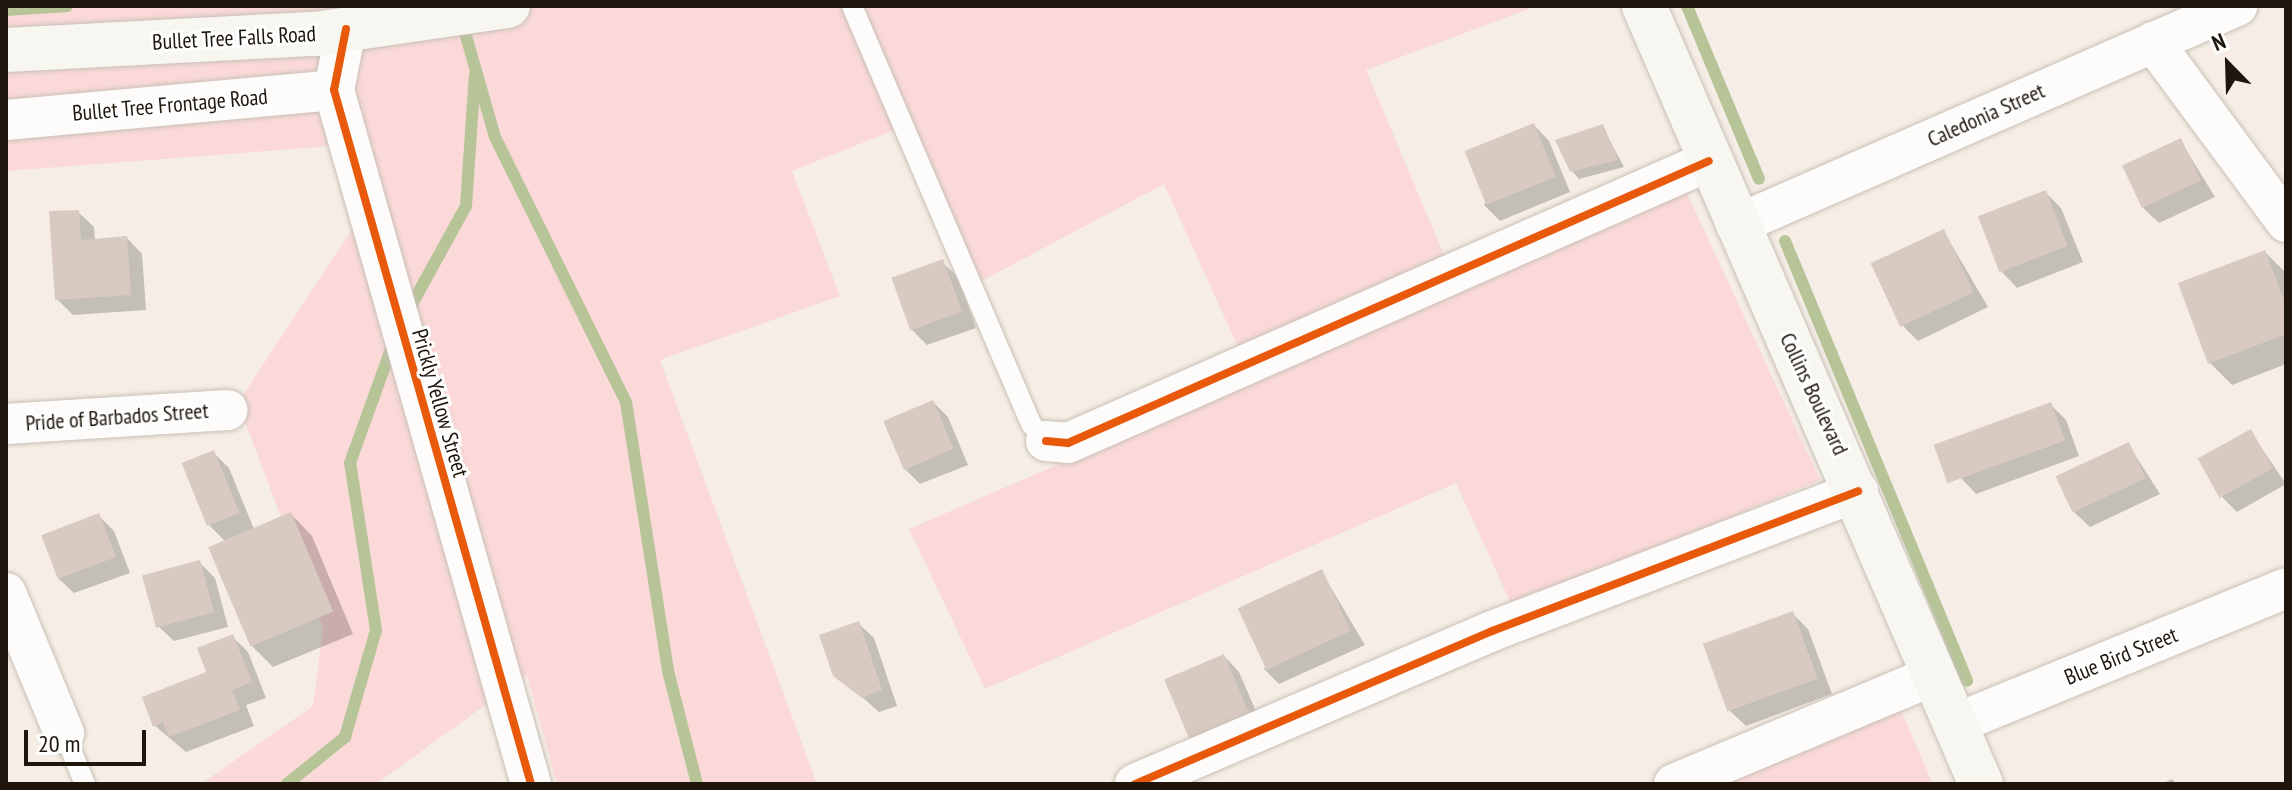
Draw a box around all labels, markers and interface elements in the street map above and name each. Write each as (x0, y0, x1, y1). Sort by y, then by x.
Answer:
street label: Bullet Tree Falls Road (151, 21, 317, 55)
north arrow (2188, 24, 2268, 104)
text: N (2208, 27, 2230, 57)
street label: Caledonia Street (1923, 77, 2049, 153)
street label: Bullet Tree Frontage Road (71, 83, 269, 127)
street label: Prickly Yellow Street (406, 325, 474, 481)
street label: Collins Boulevard (1774, 329, 1854, 459)
street label: Pride of Barbados Street (25, 397, 209, 437)
street label: Blue Bird Street (2061, 621, 2181, 691)
scale bar (28, 714, 150, 764)
text: 20 m (38, 728, 80, 759)

